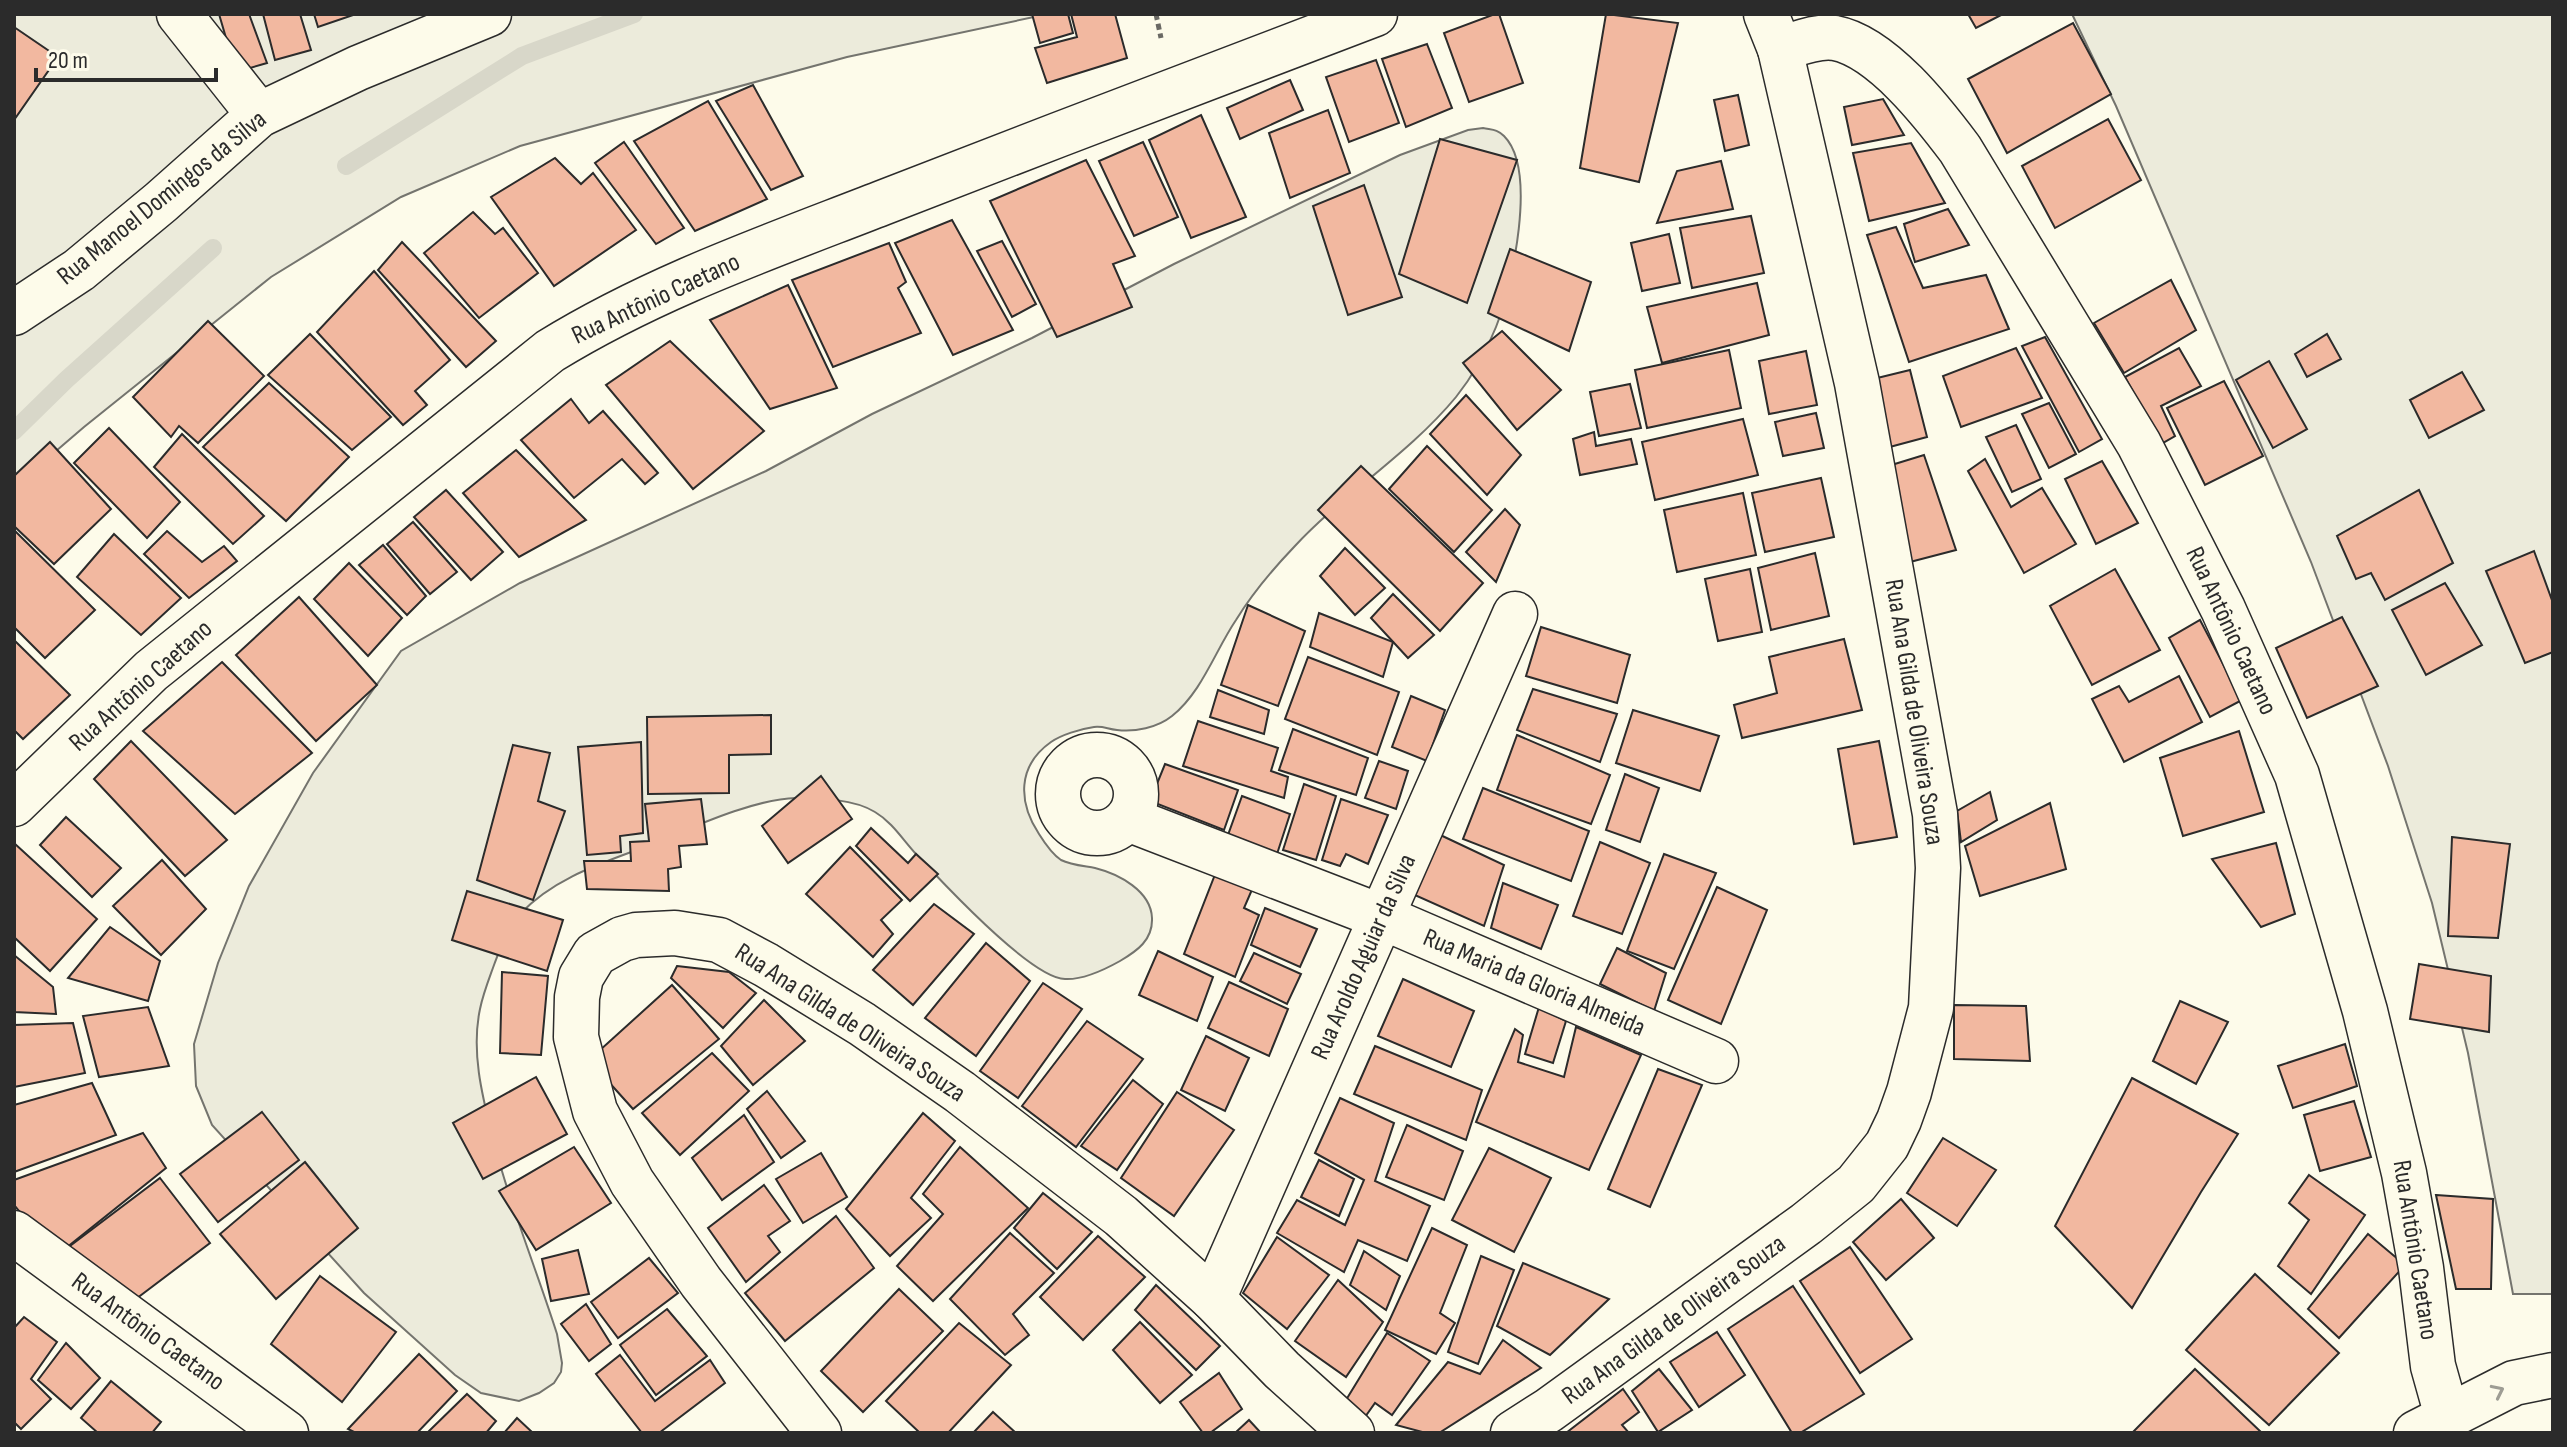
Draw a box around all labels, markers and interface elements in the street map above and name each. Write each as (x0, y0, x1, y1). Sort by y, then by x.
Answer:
scale bar (36, 32, 216, 82)
text: 20 m (48, 46, 88, 75)
street label: Rua Manoel Domingos da Silva (51, 104, 273, 292)
street label: Rua Antônio Caetano (567, 247, 745, 351)
street label: Rua Antônio Caetano (2179, 542, 2283, 720)
street label: Rua Ana Gilda de Oliveira Souza (1878, 577, 1950, 847)
street label: Rua Antônio Caetano (63, 614, 219, 758)
street label: Rua Aroldo Aguiar da Silva (1305, 849, 1423, 1065)
street label: Rua Maria da Gloria Almeida (1418, 922, 1650, 1044)
street label: Rua Ana Gilda de Oliveira Souza (729, 937, 971, 1109)
street label: Rua Antônio Caetano (2385, 1158, 2445, 1342)
street label: Rua Ana Gilda de Oliveira Souza (1556, 1229, 1792, 1411)
street label: Rua Antônio Caetano (65, 1266, 231, 1398)
one-way arrow (2490, 1385, 2505, 1401)

